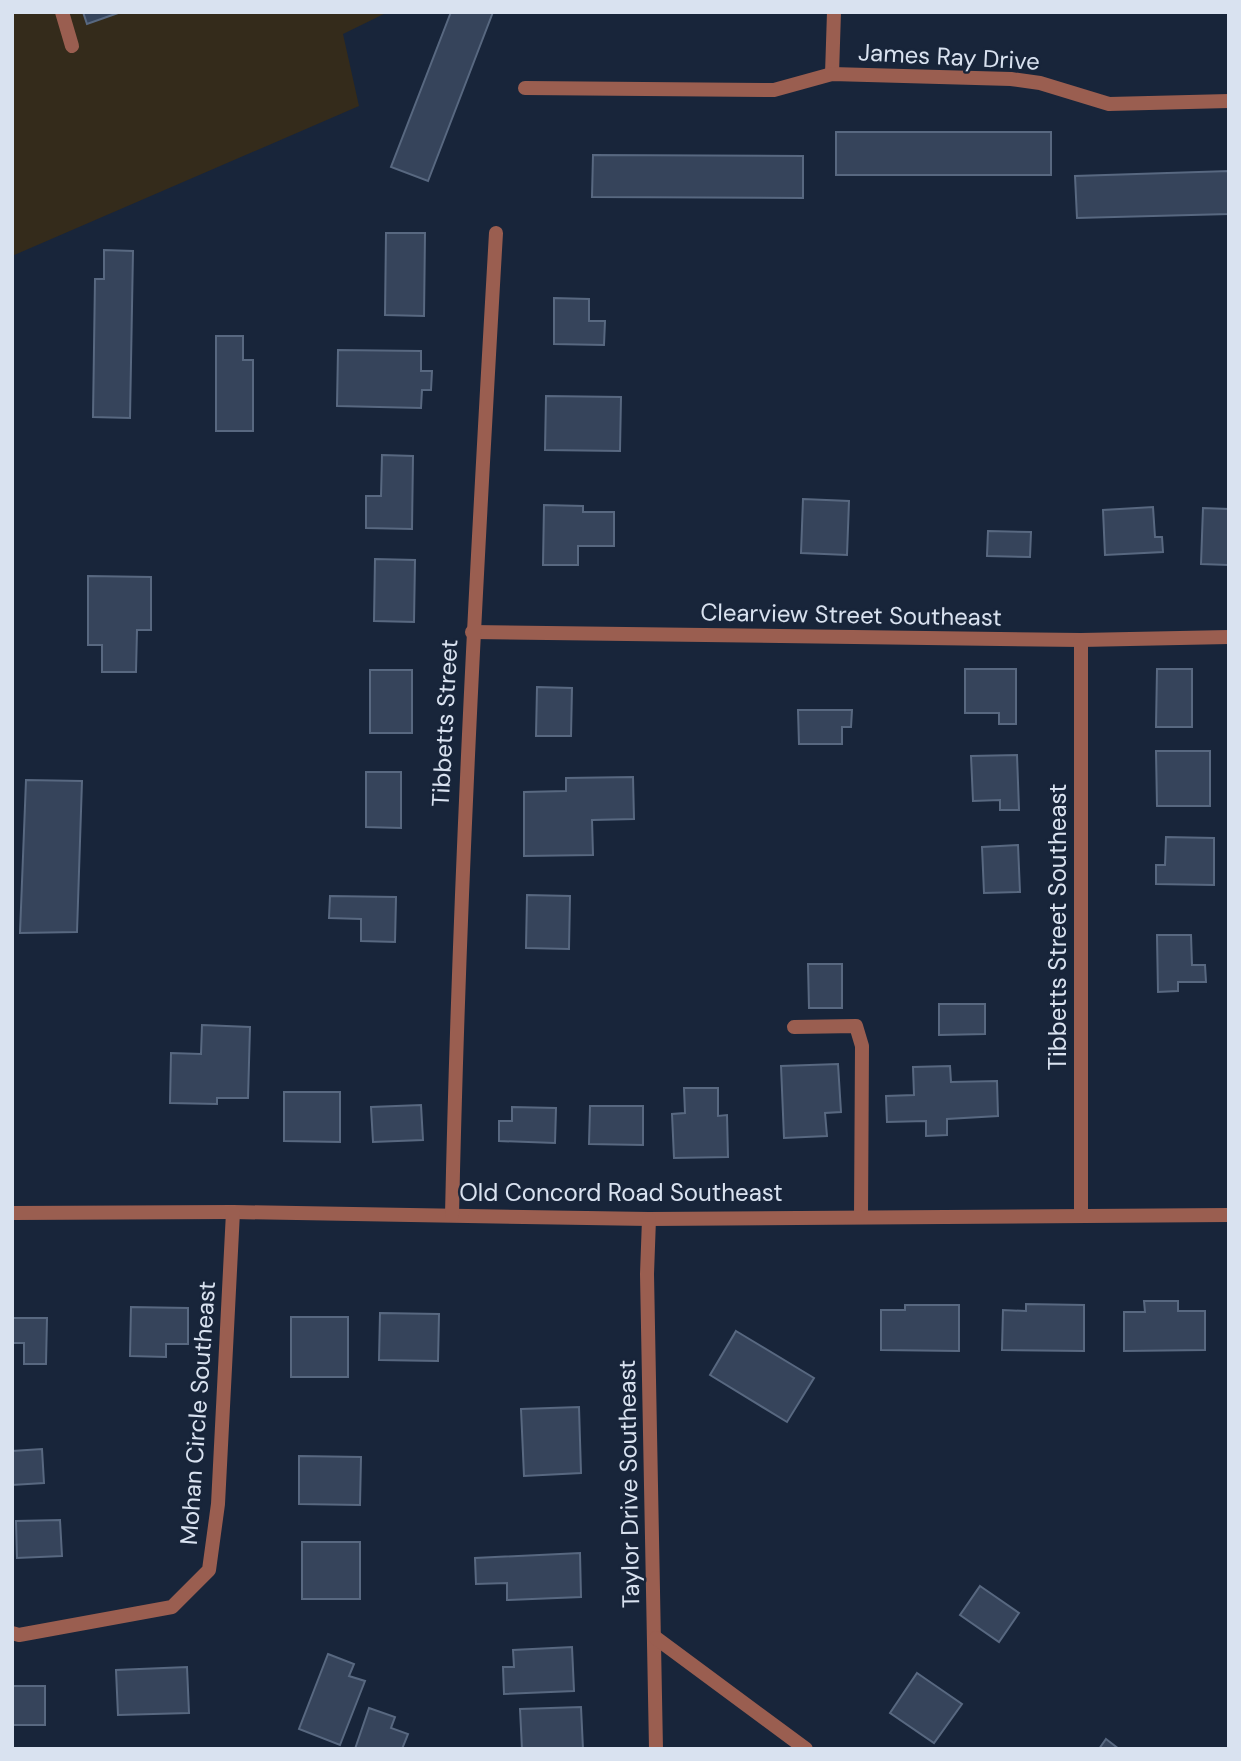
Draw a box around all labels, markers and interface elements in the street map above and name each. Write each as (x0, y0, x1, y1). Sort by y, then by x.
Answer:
street label: James Ray Drive (857, 36, 1041, 77)
street label: Clearview Street Southeast (700, 596, 1002, 633)
street label: Tibbetts Street (425, 638, 464, 808)
street label: Tibbetts Street Southeast (1042, 784, 1073, 1070)
street label: Old Concord Road Southeast (459, 1177, 783, 1208)
street label: Mohan Circle Southeast (173, 1280, 222, 1546)
street label: Taylor Drive Southeast (611, 1359, 646, 1609)

